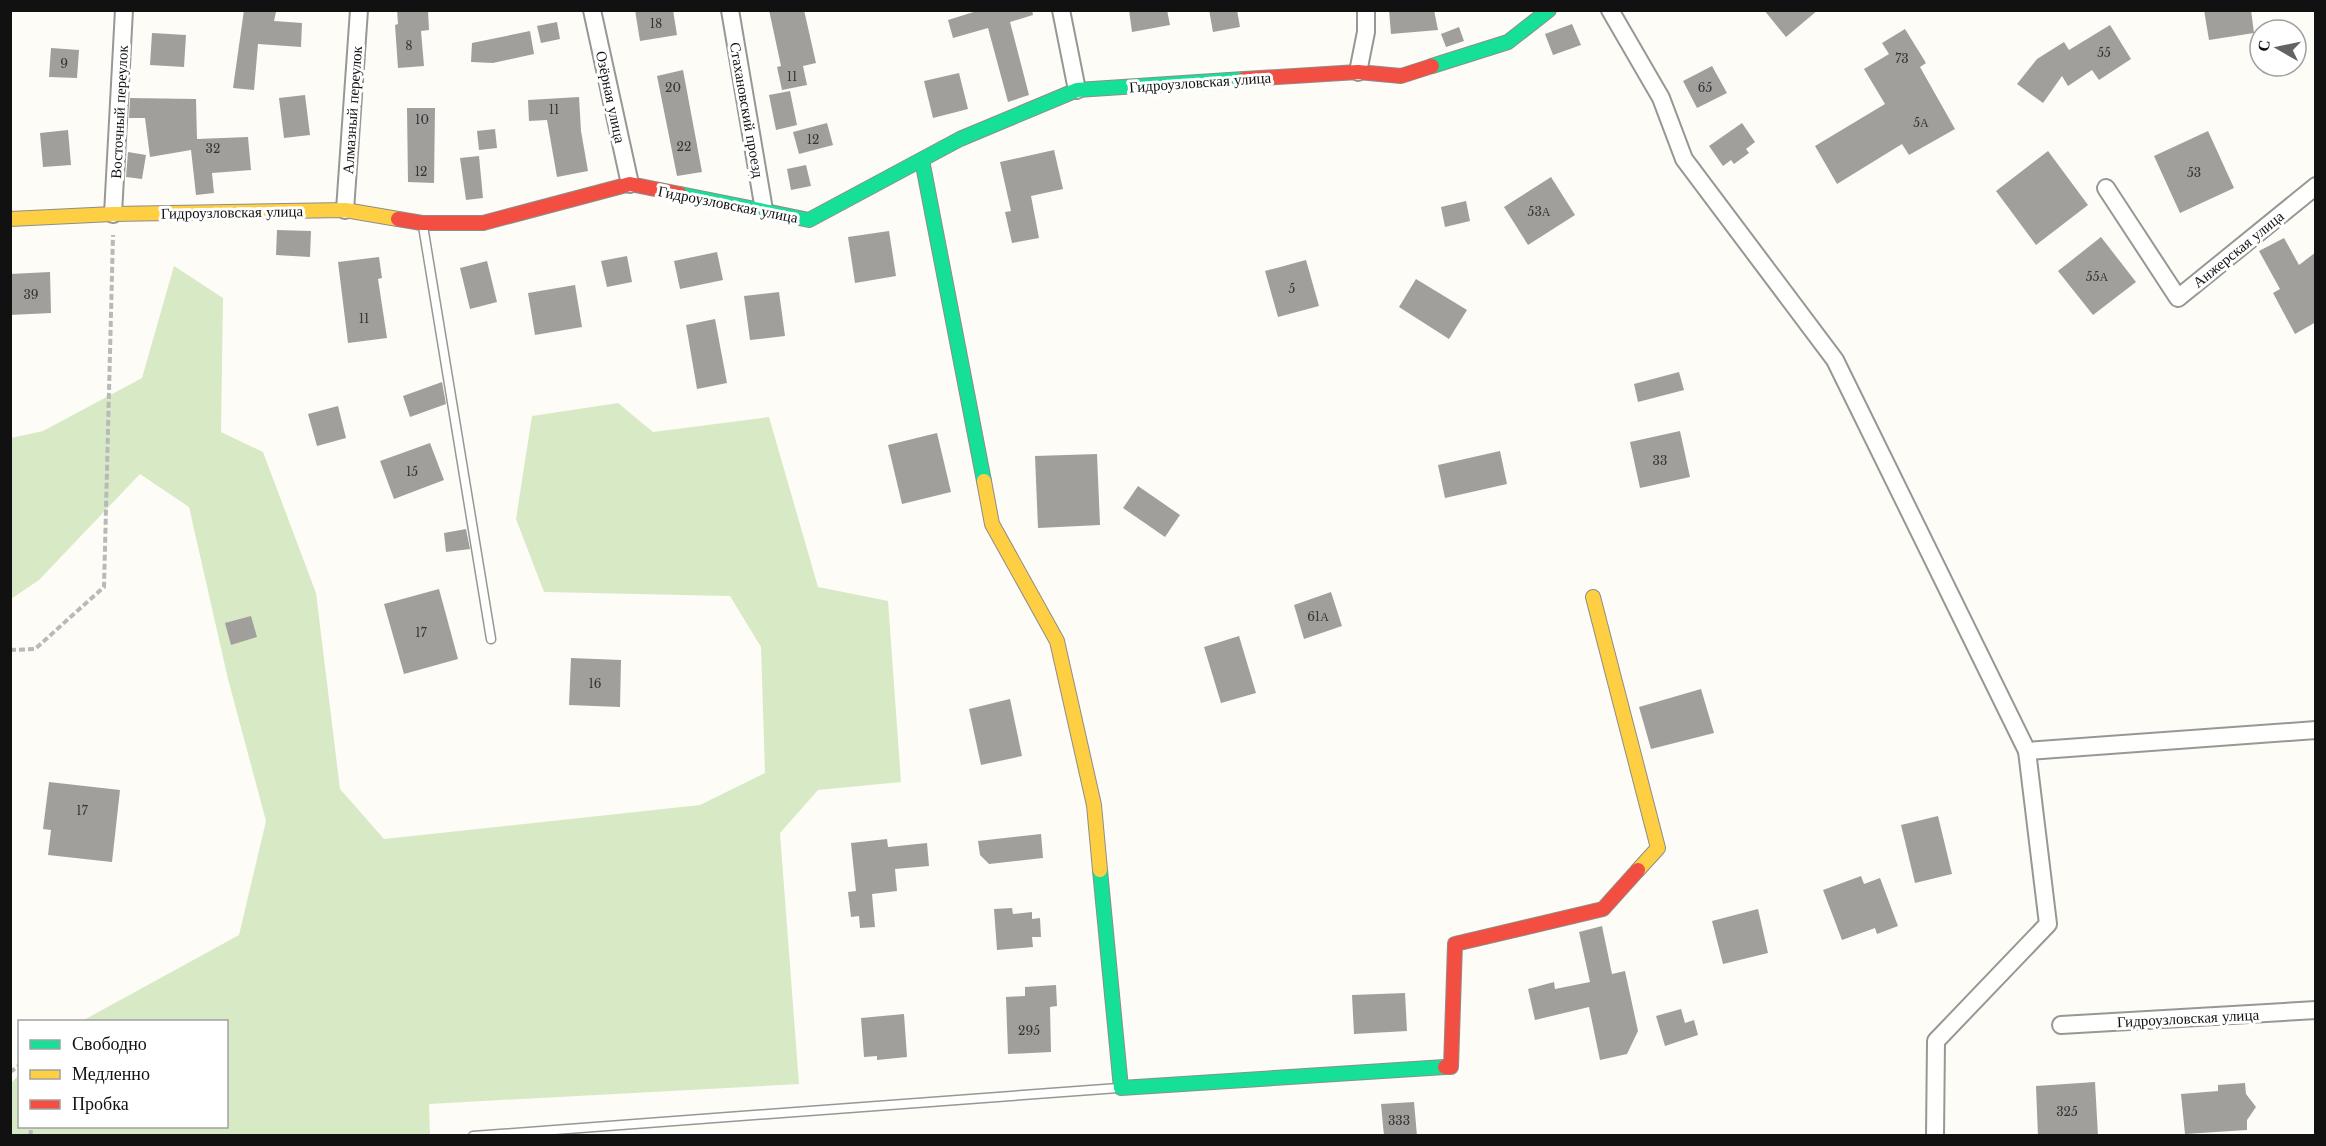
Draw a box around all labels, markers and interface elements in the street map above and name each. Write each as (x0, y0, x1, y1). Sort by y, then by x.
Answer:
house number: 18 (650, 16, 662, 31)
north arrow (2248, 18, 2308, 78)
house number: 8 (405, 38, 413, 53)
text: С (2252, 38, 2274, 53)
street label: Стахановский проезд (726, 41, 768, 180)
street label: Восточный переулок (106, 44, 132, 179)
street label: Алмазный переулок (338, 45, 366, 175)
house number: 55 (2097, 45, 2111, 60)
street label: Озёрная улица (592, 49, 630, 145)
house number: 73 (1895, 51, 1909, 66)
house number: 9 (60, 56, 68, 71)
street label: Гидроузловская улица (1128, 68, 1272, 96)
house number: 11 (787, 69, 797, 84)
house number: 20 (665, 80, 681, 95)
house number: 65 (1698, 80, 1712, 95)
house number: 11 (549, 102, 559, 117)
house number: 10 (415, 112, 429, 127)
house number: 5А (1913, 115, 1929, 130)
house number: 12 (807, 132, 819, 147)
house number: 22 (677, 139, 691, 154)
house number: 32 (206, 141, 220, 156)
house number: 12 (415, 164, 427, 179)
house number: 53 (2187, 165, 2201, 180)
street label: Гидроузловская улица (656, 181, 800, 227)
street label: Гидроузловская улица (161, 201, 304, 223)
house number: 53А (1528, 204, 1551, 219)
street label: Анжерская улица (2189, 206, 2288, 292)
house number: 55А (2086, 269, 2108, 284)
house number: 5 (1289, 281, 1296, 296)
house number: 39 (23, 287, 39, 302)
house number: 11 (359, 311, 369, 326)
house number: 33 (1653, 453, 1667, 468)
house number: 15 (406, 464, 418, 479)
house number: 61А (1307, 609, 1329, 624)
house number: 17 (415, 625, 428, 640)
house number: 16 (588, 676, 602, 691)
house number: 17 (76, 803, 89, 818)
street label: Гидроузловская улица (2116, 1005, 2260, 1031)
legend (18, 1020, 228, 1128)
house number: 295 (1018, 1023, 1040, 1038)
text: Свободно (72, 1033, 147, 1055)
text: Медленно (72, 1063, 150, 1085)
text: Пробка (72, 1093, 129, 1115)
house number: 325 (2056, 1104, 2078, 1119)
house number: 333 (1388, 1113, 1410, 1128)

